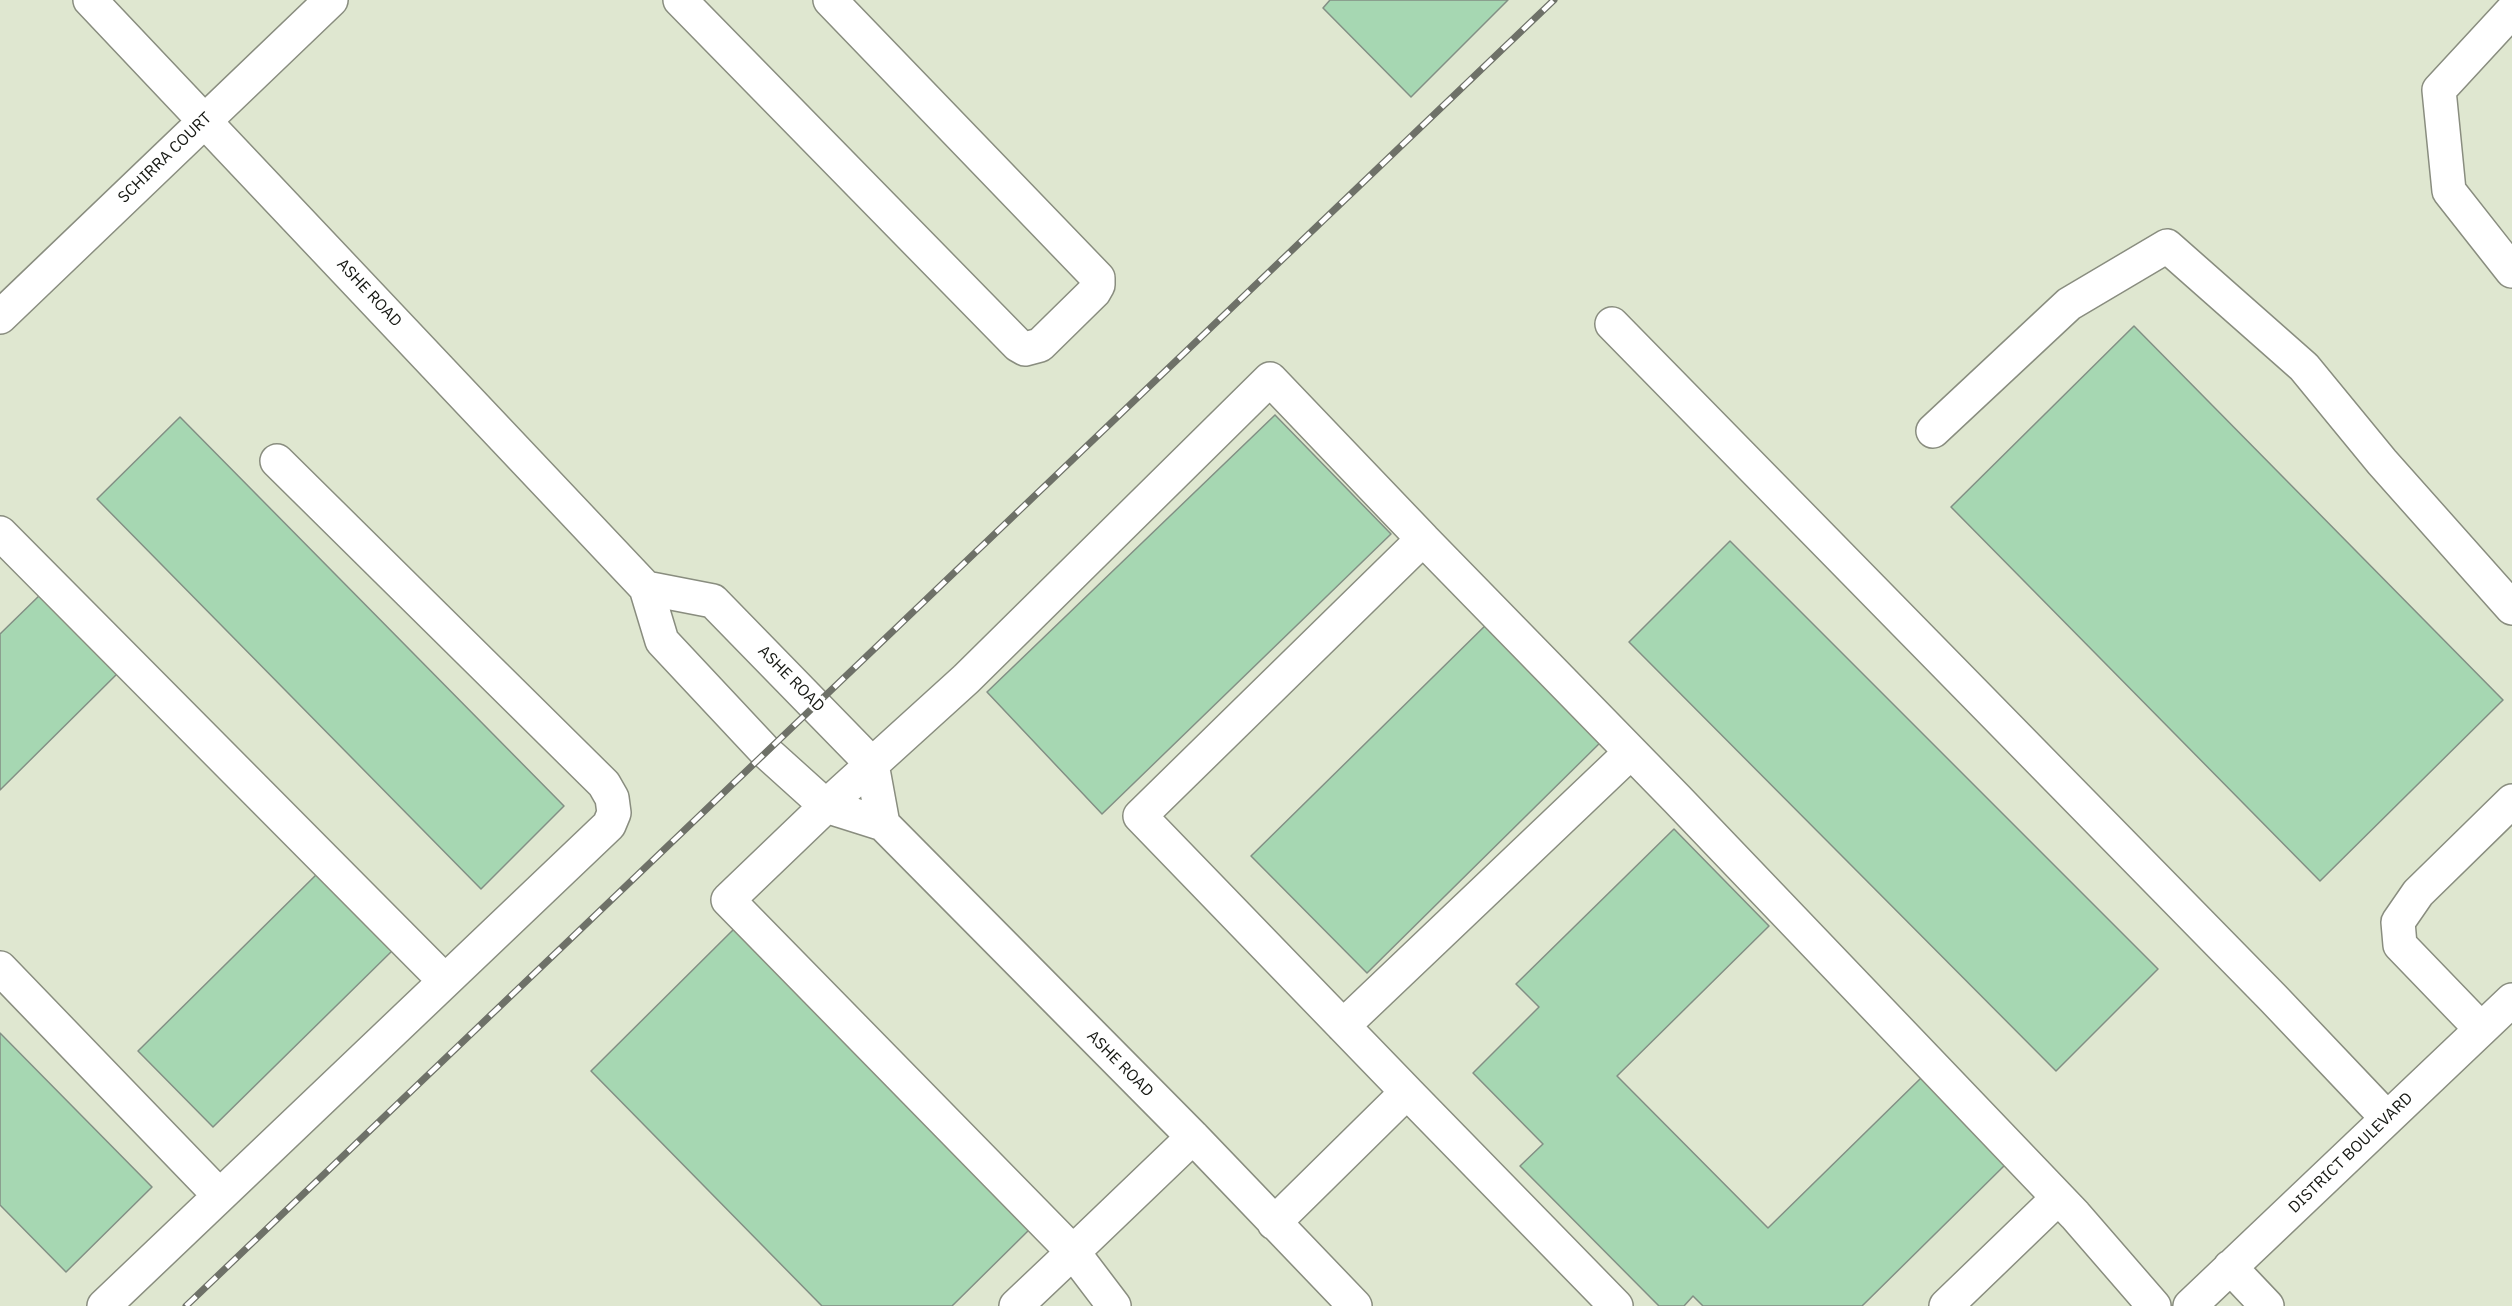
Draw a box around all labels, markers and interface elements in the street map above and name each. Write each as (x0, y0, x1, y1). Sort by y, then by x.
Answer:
street label: SCHIRRA COURT (114, 109, 216, 207)
street label: ASHE ROAD (333, 255, 405, 331)
street label: ASHE ROAD (754, 642, 828, 716)
street label: ASHE ROAD (1083, 1027, 1157, 1101)
street label: DISTRICT BOULEVARD (2285, 1089, 2417, 1217)

